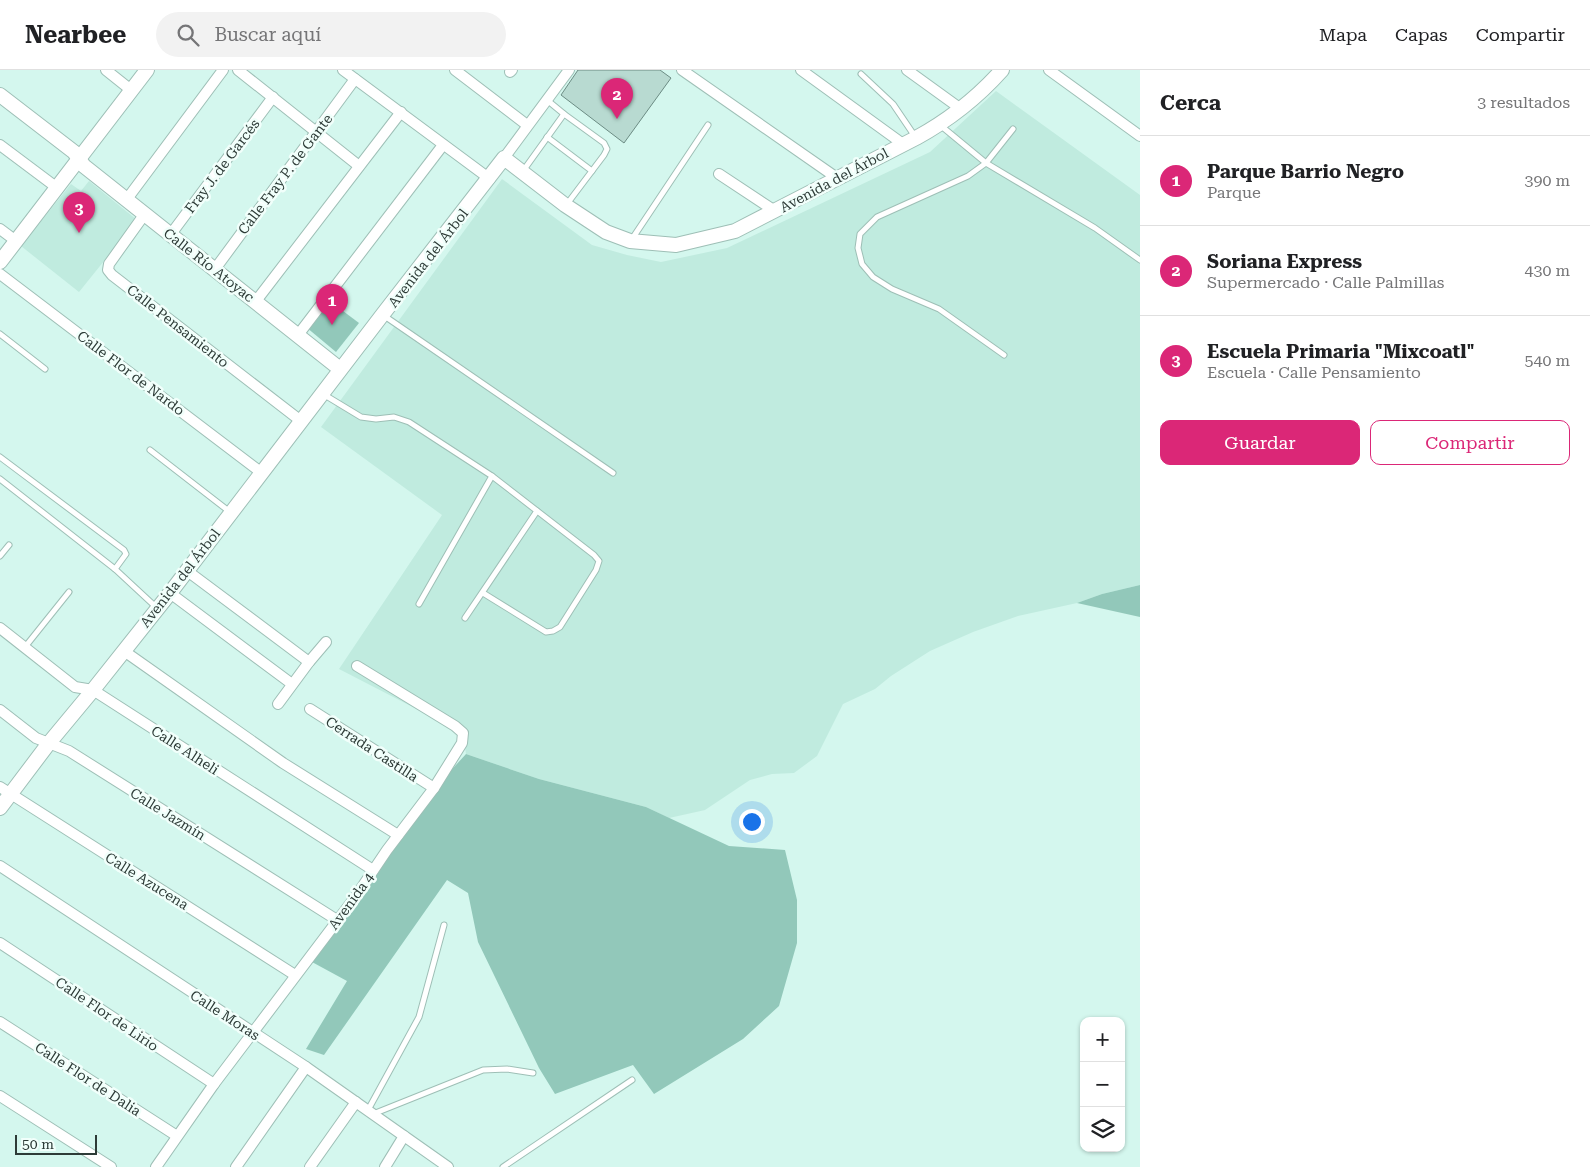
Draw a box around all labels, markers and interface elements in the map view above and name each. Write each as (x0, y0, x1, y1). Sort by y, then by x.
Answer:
search box (156, 12, 506, 57)
text: Nearbee (25, 21, 126, 49)
icon: search (174, 21, 202, 49)
text: Buscar aquí (214, 23, 321, 46)
text: Mapa (1319, 24, 1367, 45)
text: Capas (1395, 24, 1448, 45)
text: Compartir (1476, 24, 1565, 45)
pin: 2 (601, 78, 633, 119)
text: Cerca (1160, 91, 1221, 115)
text: 3 resultados (1477, 93, 1570, 112)
street label: Calle Fray P. de Gante (235, 111, 336, 237)
street label: Fray J. de Garcés (181, 116, 263, 216)
street label: Avenida del Árbol (777, 144, 891, 215)
text: Parque Barrio Negro (1207, 160, 1404, 183)
text: 1 (1172, 171, 1180, 190)
text: 390 m (1524, 171, 1570, 190)
text: Parque (1207, 183, 1261, 202)
pin: 3 (63, 192, 95, 233)
street label: Avenida del Árbol (385, 205, 472, 310)
street label: Calle Río Atoyac (161, 225, 257, 305)
text: Soriana Express (1207, 250, 1362, 273)
text: 2 (1172, 261, 1180, 280)
text: 430 m (1524, 261, 1570, 280)
text: Supermercado · Calle Palmillas (1207, 273, 1444, 292)
street label: Calle Pensamiento (124, 281, 232, 371)
pin: 1 (316, 284, 348, 325)
street label: Calle Flor de Nardo (74, 327, 188, 419)
text: Escuela Primaria "Mixcoatl" (1207, 340, 1475, 363)
text: 3 (1172, 351, 1180, 370)
text: 540 m (1524, 351, 1570, 370)
text: Escuela · Calle Pensamiento (1207, 363, 1421, 382)
button: Guardar (1160, 420, 1360, 465)
button: Compartir (1370, 420, 1570, 465)
street label: Avenida del Árbol (137, 525, 224, 630)
street label: Cerrada Castilla (323, 713, 422, 785)
street label: Calle Alheli (148, 722, 222, 778)
street label: Calle Jazmín (128, 785, 208, 843)
your location (739, 809, 765, 835)
street label: Calle Azucena (103, 849, 192, 913)
street label: Avenida 4 (325, 869, 377, 933)
street label: Calle Flor de Lirio (53, 974, 161, 1054)
street label: Calle Moras (187, 987, 263, 1043)
map controls (1080, 1017, 1125, 1152)
button: + (1080, 1017, 1125, 1062)
street label: Calle Flor de Dalia (32, 1039, 144, 1119)
button: − (1080, 1062, 1125, 1107)
button: layers (1080, 1107, 1125, 1152)
scale bar (15, 1132, 98, 1155)
text: 50 m (22, 1136, 54, 1152)

